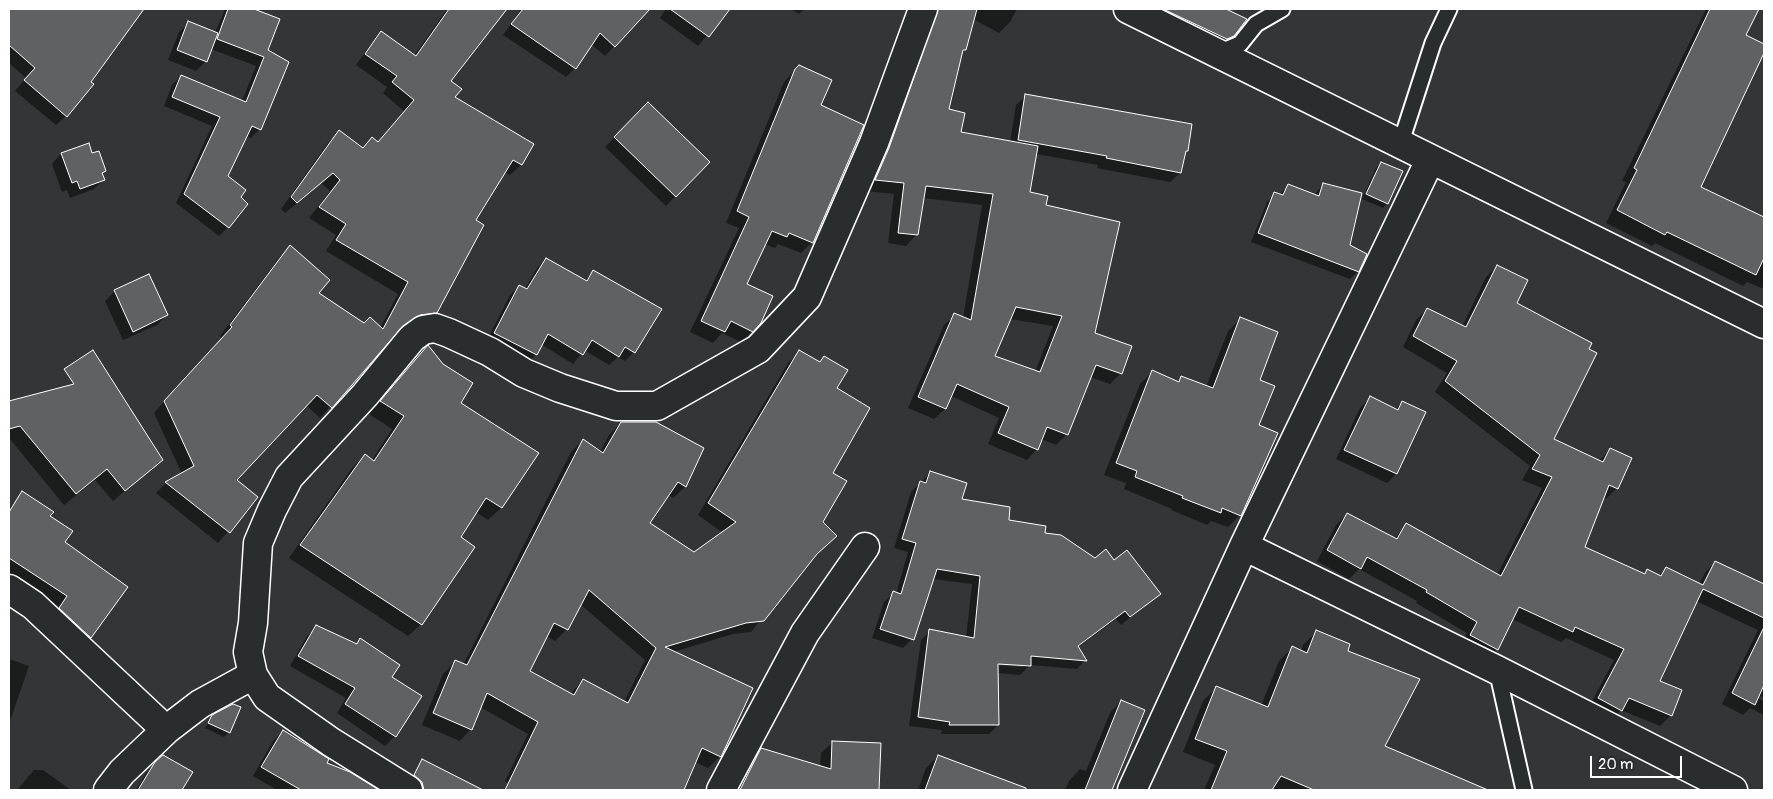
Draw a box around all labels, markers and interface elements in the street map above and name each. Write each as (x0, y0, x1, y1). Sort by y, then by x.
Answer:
scale bar (1593, 746, 1686, 778)
text: 20 m (1598, 755, 1633, 774)

